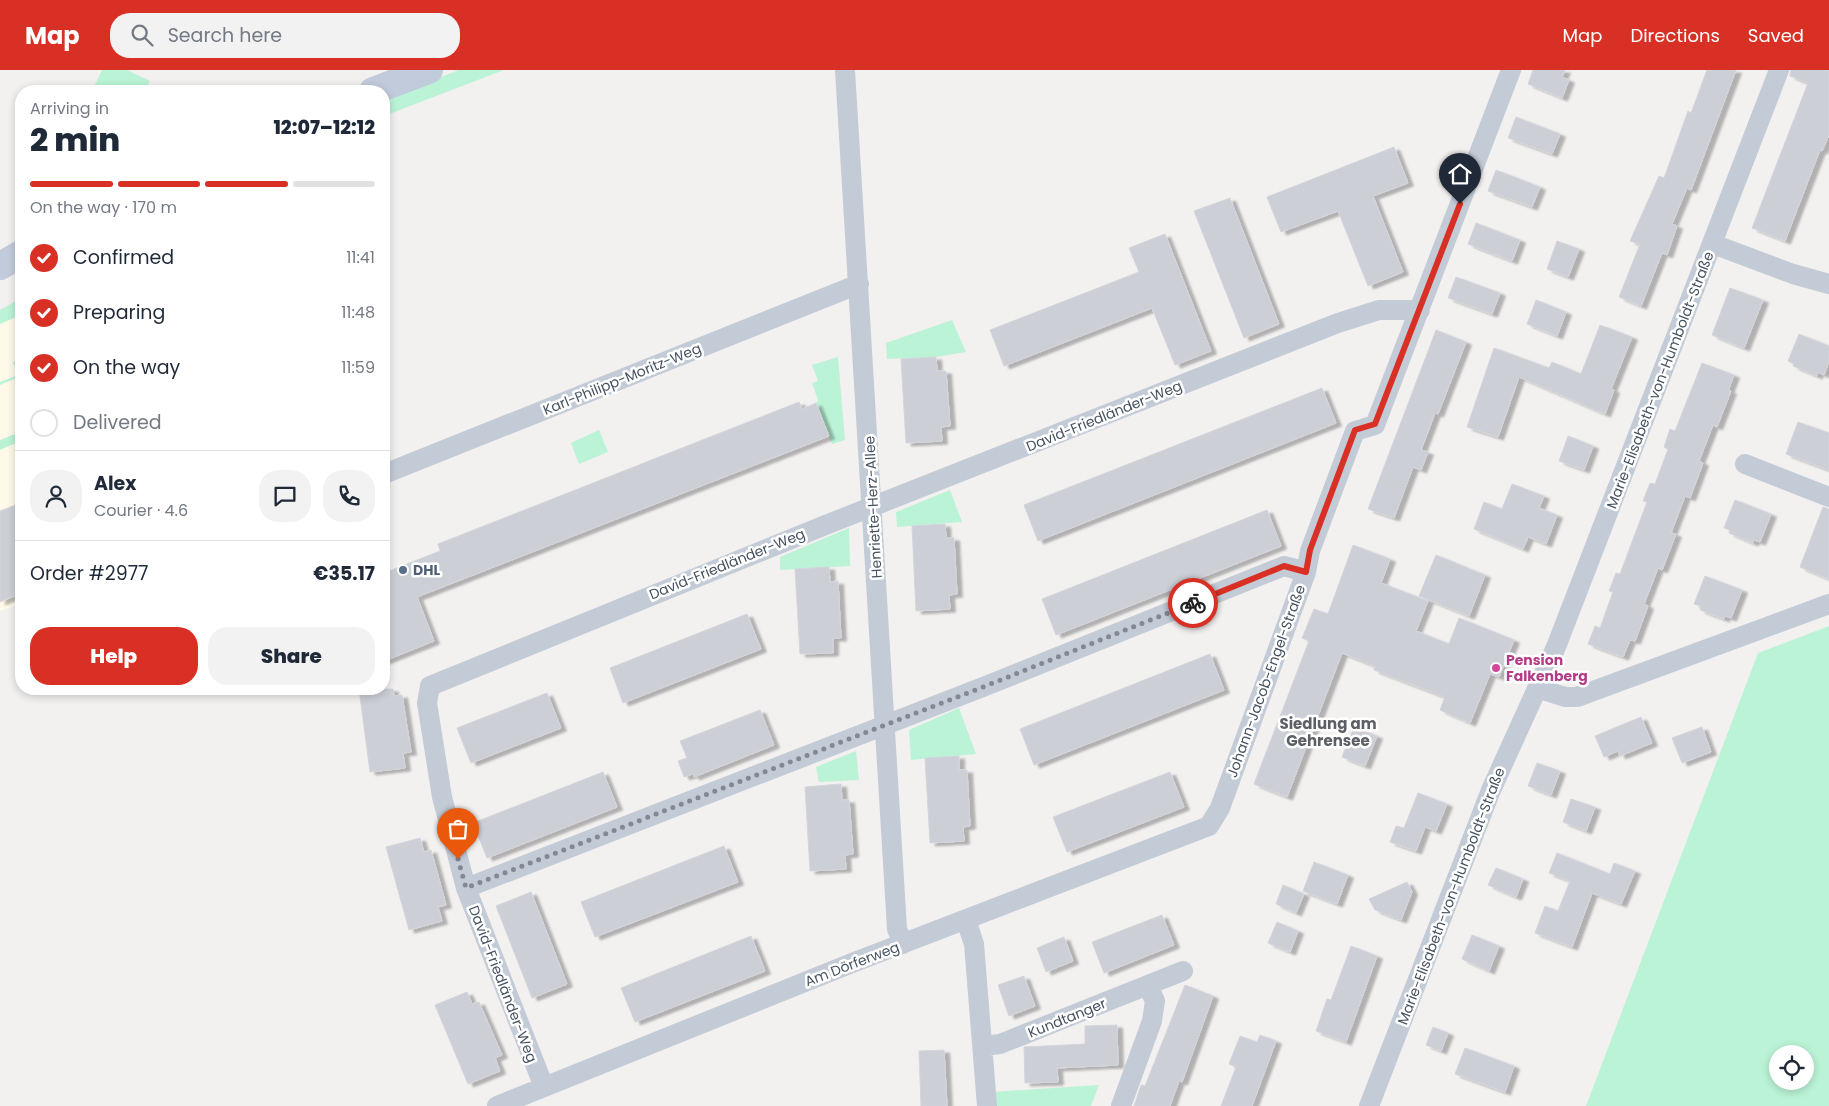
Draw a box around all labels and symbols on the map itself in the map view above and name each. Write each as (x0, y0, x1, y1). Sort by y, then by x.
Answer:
pin (1439, 153, 1481, 204)
street label: Marie-Elisabeth-von-Humboldt-Straße (1602, 248, 1719, 512)
street label: Karl-Philipp-Moritz-Weg (540, 338, 704, 420)
street label: David-Friedländer-Weg (1023, 376, 1185, 456)
street label: Henriette-Herz-Allee (859, 435, 887, 579)
street label: David-Friedländer-Weg (646, 524, 808, 604)
place label: DHL (413, 560, 440, 580)
marker: DHL (397, 564, 409, 576)
courier (1168, 578, 1218, 628)
street label: Johann-Jacob-Engel-Straße (1222, 582, 1310, 780)
place label: Pension Falkenberg (1506, 650, 1588, 686)
marker: Pension Falkenberg (1490, 662, 1502, 674)
district label: Siedlung am Gehrensee (1279, 713, 1377, 751)
street label: Marie-Elisabeth-von-Humboldt-Straße (1393, 764, 1510, 1028)
pin (437, 808, 479, 859)
street label: David-Friedländer-Weg (464, 903, 542, 1065)
street label: Am Dörferweg (802, 937, 902, 991)
street label: Kundtanger (1025, 993, 1109, 1043)

